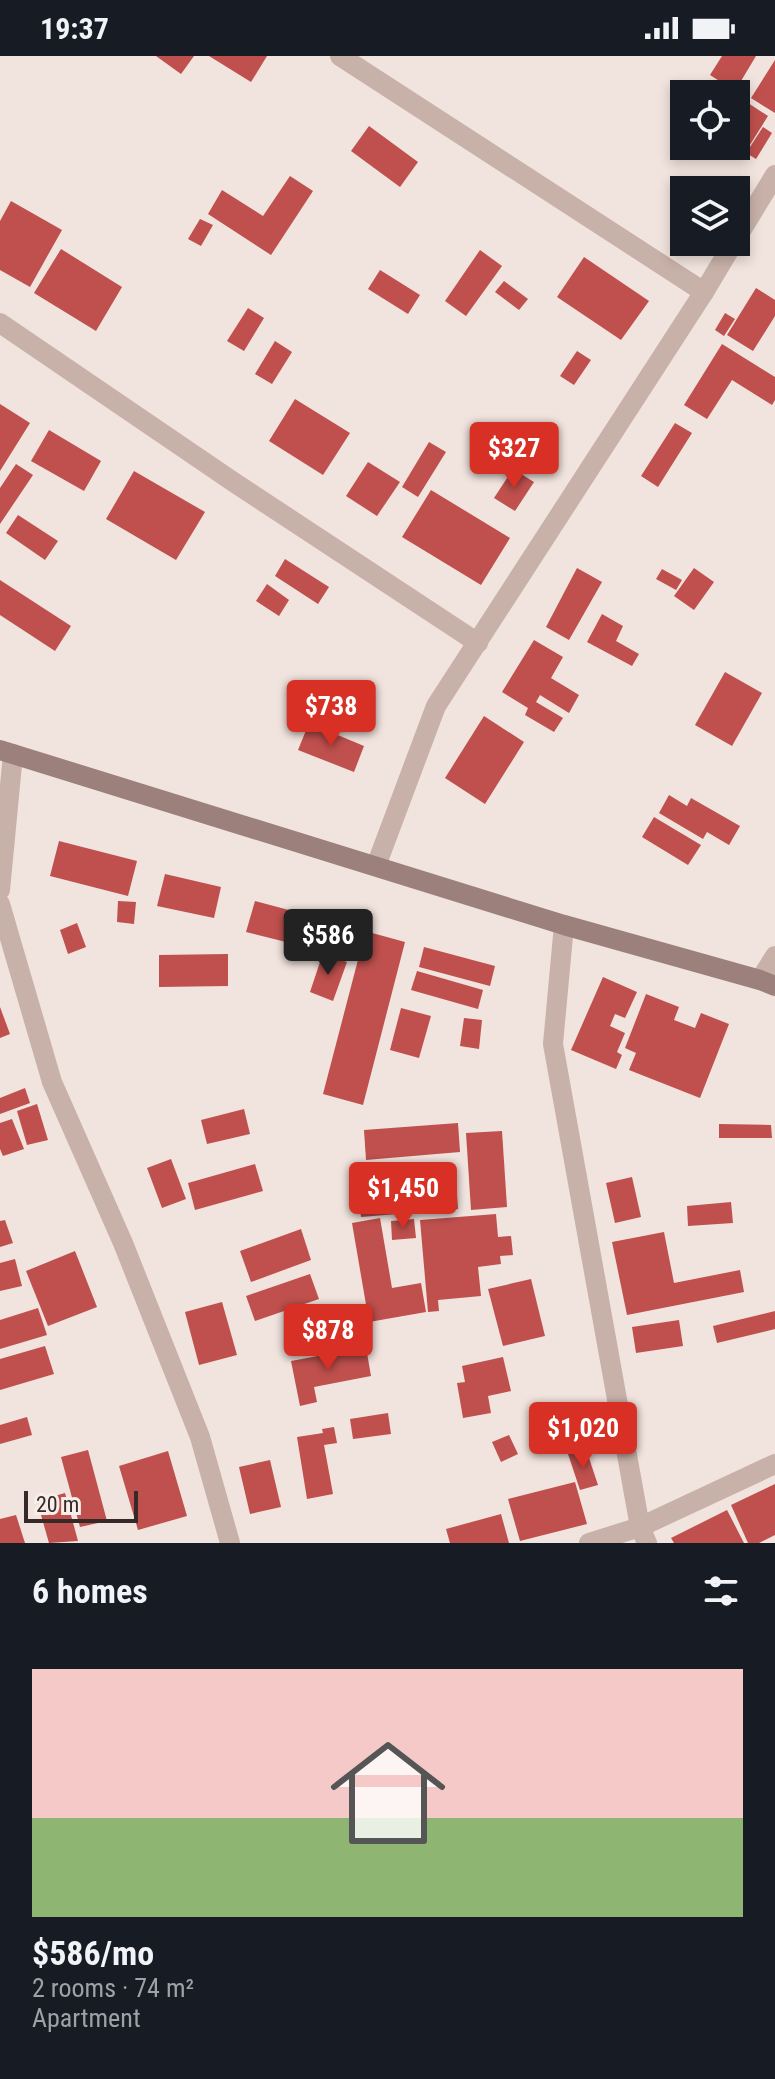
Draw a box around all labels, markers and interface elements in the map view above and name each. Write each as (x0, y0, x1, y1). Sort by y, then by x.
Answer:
text: 19:37 (40, 11, 109, 46)
map controls (670, 80, 750, 256)
button: locate (670, 80, 750, 160)
button: layers (670, 176, 750, 256)
pin: $327 (467, 422, 561, 490)
text: $327 (488, 433, 540, 463)
pin: $738 (284, 680, 378, 748)
text: $738 (305, 691, 357, 721)
pin: $586 (281, 909, 375, 977)
text: $586 (302, 920, 354, 950)
pin: $1,450 (338, 1162, 468, 1230)
text: $1,450 (367, 1173, 439, 1203)
pin: $878 (281, 1304, 375, 1372)
text: $878 (302, 1315, 354, 1345)
pin: $1,020 (518, 1402, 648, 1470)
text: $1,020 (547, 1413, 619, 1443)
scale bar (24, 1487, 138, 1523)
text: 20 m (36, 1492, 79, 1517)
icon: filters (699, 1569, 743, 1613)
text: 6 homes (32, 1571, 148, 1611)
icon: home (316, 1721, 460, 1865)
text: $586/mo (32, 1933, 154, 1973)
text: 2 rooms · 74 m² (32, 1973, 194, 2003)
text: Apartment (32, 2003, 141, 2033)

